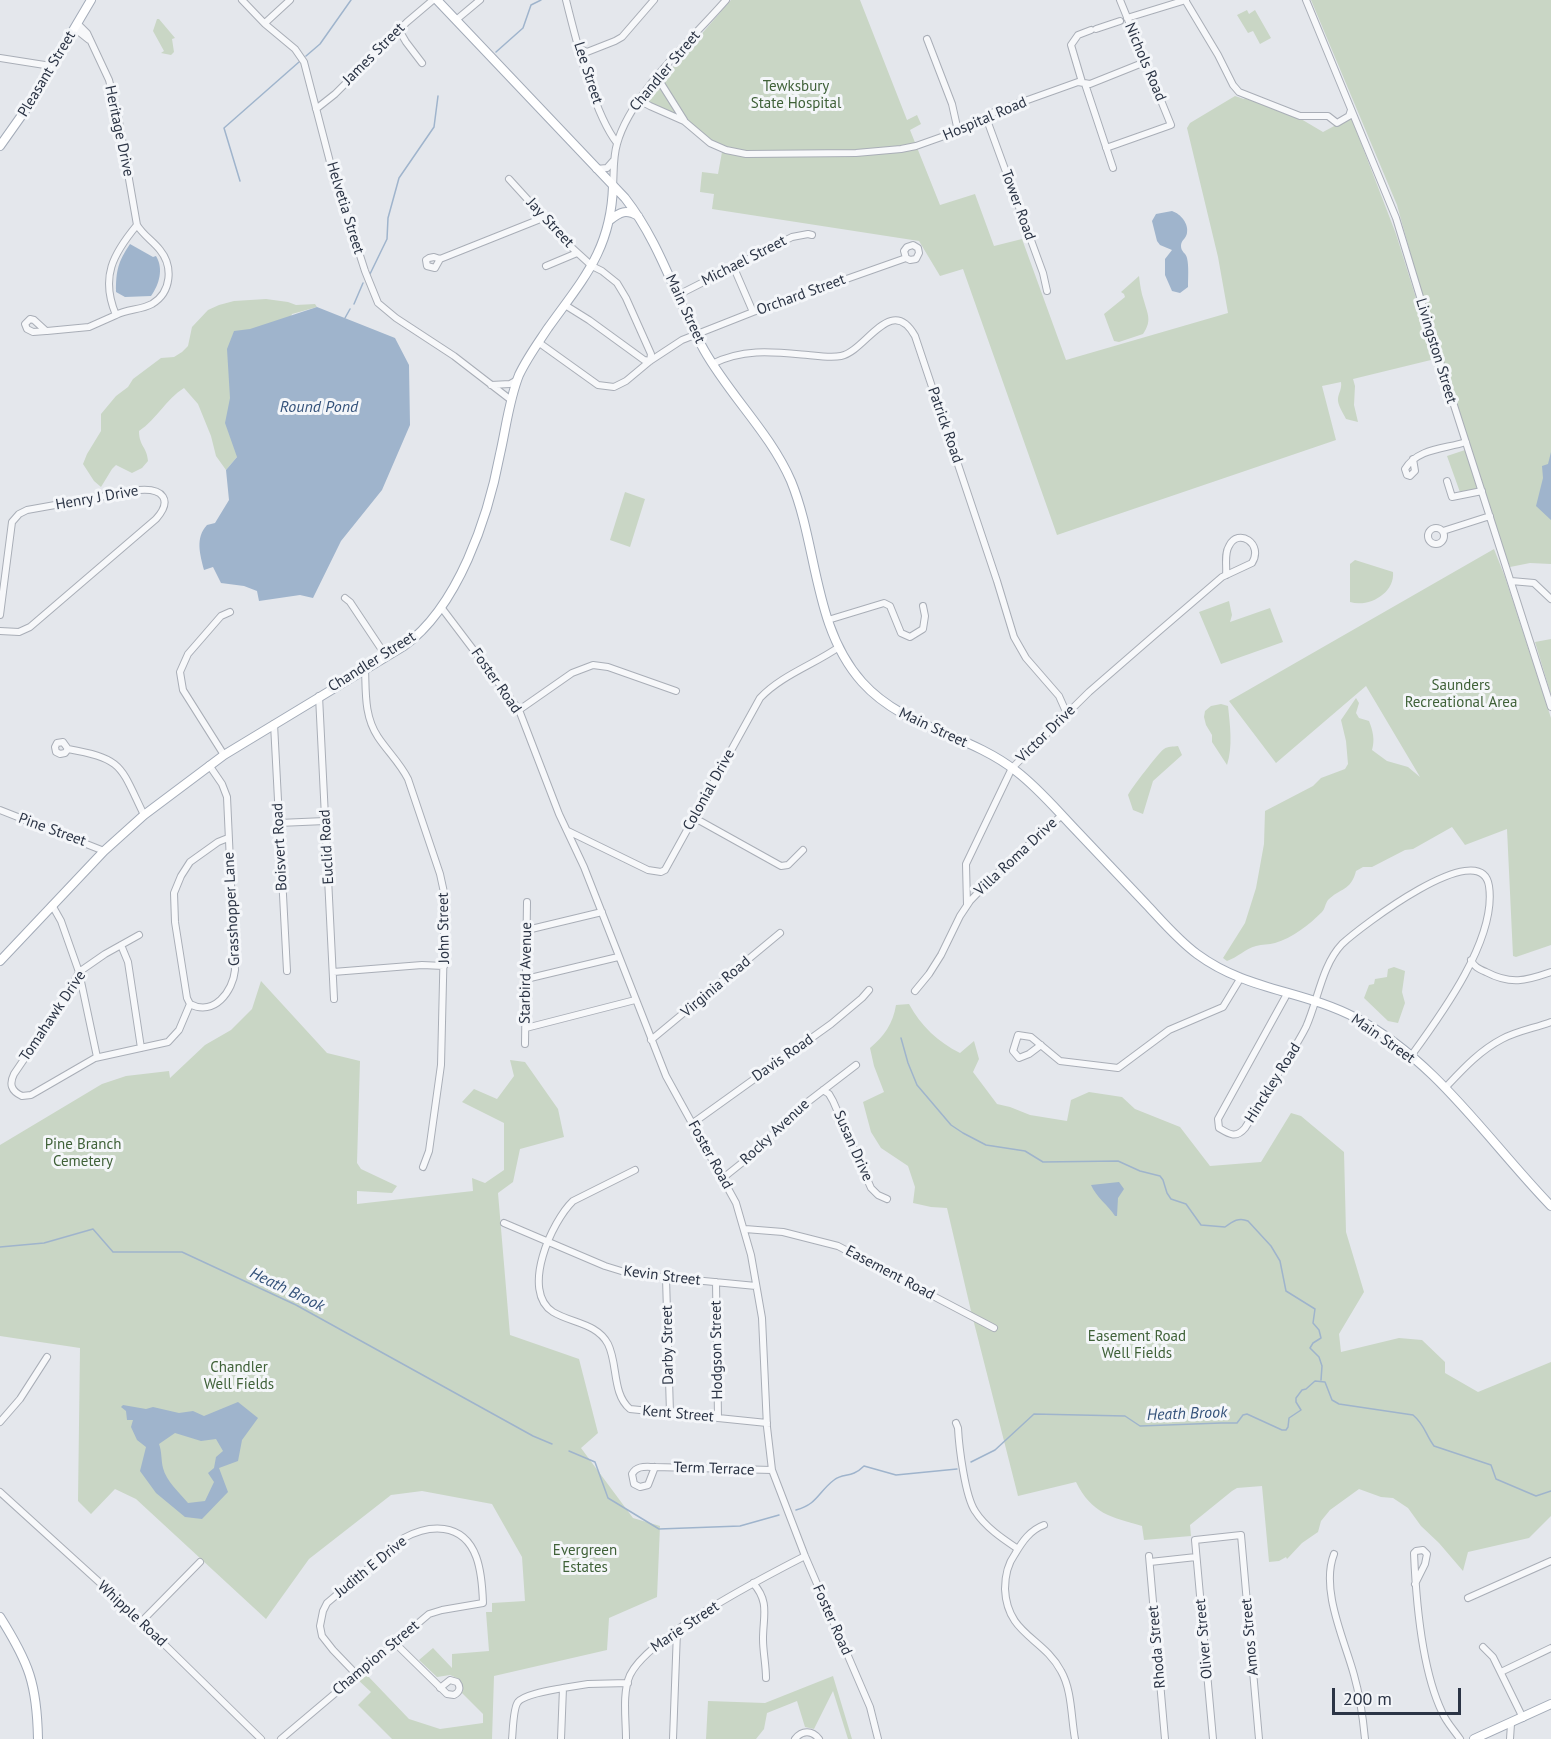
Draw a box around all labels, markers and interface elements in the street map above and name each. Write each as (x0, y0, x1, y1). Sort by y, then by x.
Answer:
street label: James Street (339, 19, 409, 89)
street label: Nichols Road (1120, 20, 1170, 104)
street label: Chandler Street (626, 27, 704, 115)
street label: Pleasant Street (14, 28, 80, 120)
street label: Lee Street (570, 40, 606, 106)
park label: Tewksbury State Hospital (751, 78, 841, 113)
street label: Heritage Drive (101, 84, 137, 178)
street label: Hospital Road (940, 93, 1030, 145)
street label: Helvetia Street (322, 160, 368, 256)
street label: Tower Road (997, 167, 1039, 243)
street label: Jay Street (523, 195, 577, 251)
street label: Michael Street (699, 232, 789, 290)
street label: Orchard Street (754, 271, 848, 319)
street label: Main Street (661, 272, 709, 346)
street label: Livingston Street (1411, 296, 1461, 406)
street label: Patrick Road (924, 385, 966, 465)
water label: Round Pond (280, 397, 358, 417)
street label: Henry J Drive (54, 482, 140, 514)
street label: Chandler Street (325, 628, 419, 696)
street label: Foster Road (467, 645, 525, 717)
park label: Saunders Recreational Area (1405, 677, 1517, 712)
street label: Victor Drive (1013, 701, 1079, 767)
street label: Main Street (896, 704, 970, 752)
street label: Colonial Drive (679, 746, 739, 834)
street label: Boisvert Road (269, 802, 291, 892)
street label: Pine Street (16, 809, 88, 851)
street label: Euclid Road (316, 809, 338, 885)
street label: Villa Roma Drive (971, 814, 1061, 900)
street label: Grasshopper Lane (220, 851, 244, 967)
street label: John Street (434, 892, 454, 964)
street label: Starbird Avenue (516, 922, 536, 1024)
street label: Virginia Road (678, 953, 754, 1021)
street label: Tomahawk Drive (16, 967, 90, 1065)
street label: Main Street (1348, 1010, 1418, 1068)
street label: Davis Road (749, 1030, 817, 1086)
street label: Hinckley Road (1241, 1040, 1305, 1126)
street label: Rocky Avenue (737, 1095, 813, 1169)
street label: Susan Drive (829, 1108, 877, 1184)
street label: Foster Road (684, 1118, 736, 1192)
park label: Pine Branch Cemetery (45, 1136, 121, 1171)
street label: Easement Road (842, 1242, 938, 1304)
street label: Kevin Street (622, 1262, 702, 1290)
water label: Heath Brook (247, 1264, 327, 1316)
street label: Hodgson Street (707, 1300, 727, 1400)
street label: Darby Street (658, 1305, 678, 1385)
park label: Easement Road Well Fields (1088, 1328, 1186, 1363)
park label: Chandler Well Fields (204, 1359, 274, 1394)
street label: Kent Street (642, 1402, 714, 1426)
water label: Heath Brook (1146, 1403, 1228, 1425)
street label: Term Terrace (673, 1459, 755, 1479)
street label: Judith E Drive (331, 1532, 411, 1602)
park label: Evergreen Estates (553, 1542, 617, 1577)
street label: Whipple Road (93, 1577, 171, 1651)
street label: Foster Road (808, 1582, 856, 1658)
street label: Marie Street (647, 1598, 723, 1656)
street label: Oliver Street (1192, 1598, 1216, 1680)
street label: Amos Street (1238, 1598, 1262, 1676)
street label: Rhoda Street (1144, 1605, 1170, 1689)
street label: Champion Street (329, 1617, 423, 1699)
scale bar (1335, 1676, 1464, 1714)
text: 200 m (1343, 1687, 1392, 1710)

